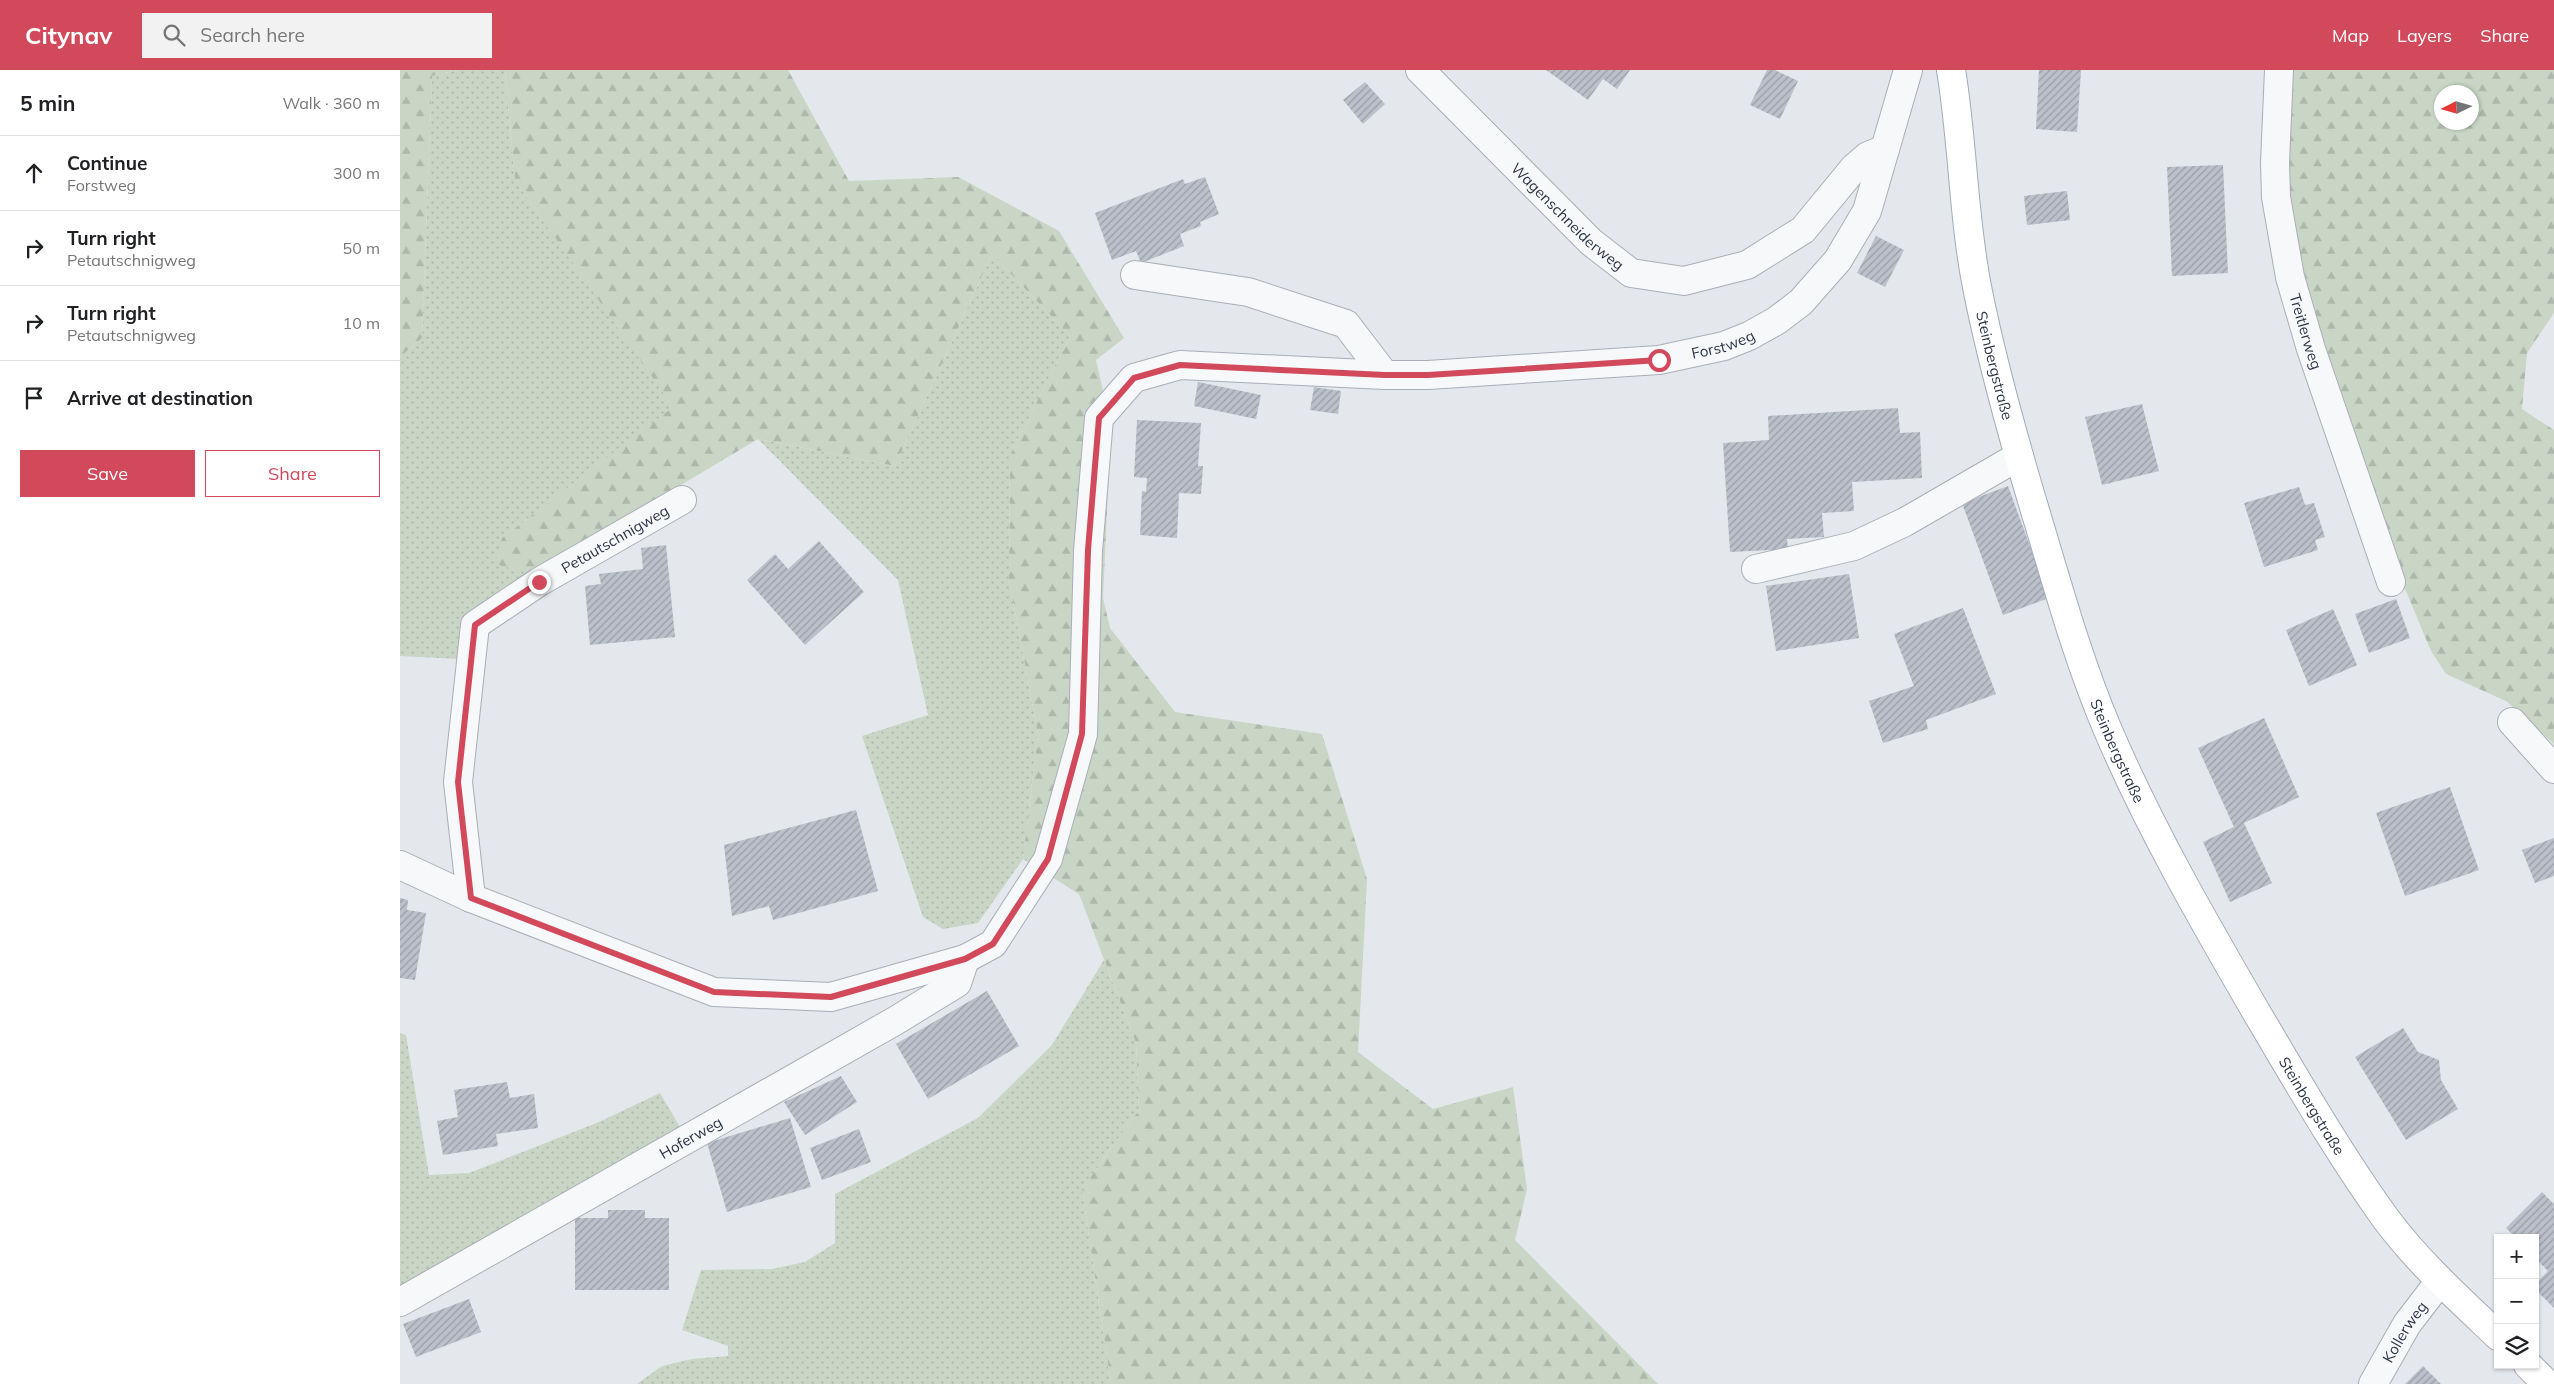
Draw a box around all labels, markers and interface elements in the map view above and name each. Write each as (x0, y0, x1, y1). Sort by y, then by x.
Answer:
search box (142, 13, 492, 58)
text: Citynav (25, 20, 112, 50)
icon: search (160, 21, 188, 49)
text: Search here (200, 23, 305, 47)
text: Map (2332, 24, 2369, 47)
text: Layers (2397, 24, 2452, 47)
text: Share (2480, 24, 2529, 47)
north arrow (2434, 85, 2479, 130)
text: 5 min (20, 90, 75, 116)
text: Walk · 360 m (282, 93, 380, 113)
text: Continue (67, 151, 147, 175)
street label: Wagenschneiderweg (1508, 158, 1628, 274)
icon: ahead (20, 159, 48, 187)
text: 300 m (333, 163, 380, 183)
text: Forstweg (67, 175, 136, 195)
text: Turn right (67, 226, 156, 250)
icon: right (20, 234, 48, 262)
text: 50 m (343, 238, 380, 258)
text: Petautschnigweg (67, 250, 196, 270)
street label: Treitlerweg (2286, 291, 2327, 372)
text: Turn right (67, 301, 156, 325)
icon: right (20, 309, 48, 337)
street label: Steinbergstraße (1973, 309, 2018, 422)
text: 10 m (343, 313, 380, 333)
text: Petautschnigweg (67, 325, 196, 345)
street label: Forstweg (1690, 325, 1758, 362)
route start (1648, 349, 1671, 372)
icon: arrive (20, 384, 48, 412)
text: Arrive at destination (67, 386, 253, 410)
button: Save (20, 450, 195, 497)
button: Share (205, 450, 380, 497)
street label: Petautschnigweg (557, 500, 672, 577)
route end (528, 571, 551, 594)
street label: Steinbergstraße (2087, 696, 2149, 806)
street label: Steinbergstraße (2275, 1053, 2349, 1158)
street label: Hoferweg (656, 1112, 725, 1162)
map controls (2494, 1234, 2539, 1369)
button: + (2494, 1234, 2539, 1279)
button: − (2494, 1279, 2539, 1324)
street label: Kollerweg (2378, 1297, 2431, 1366)
button: layers (2494, 1324, 2539, 1369)

